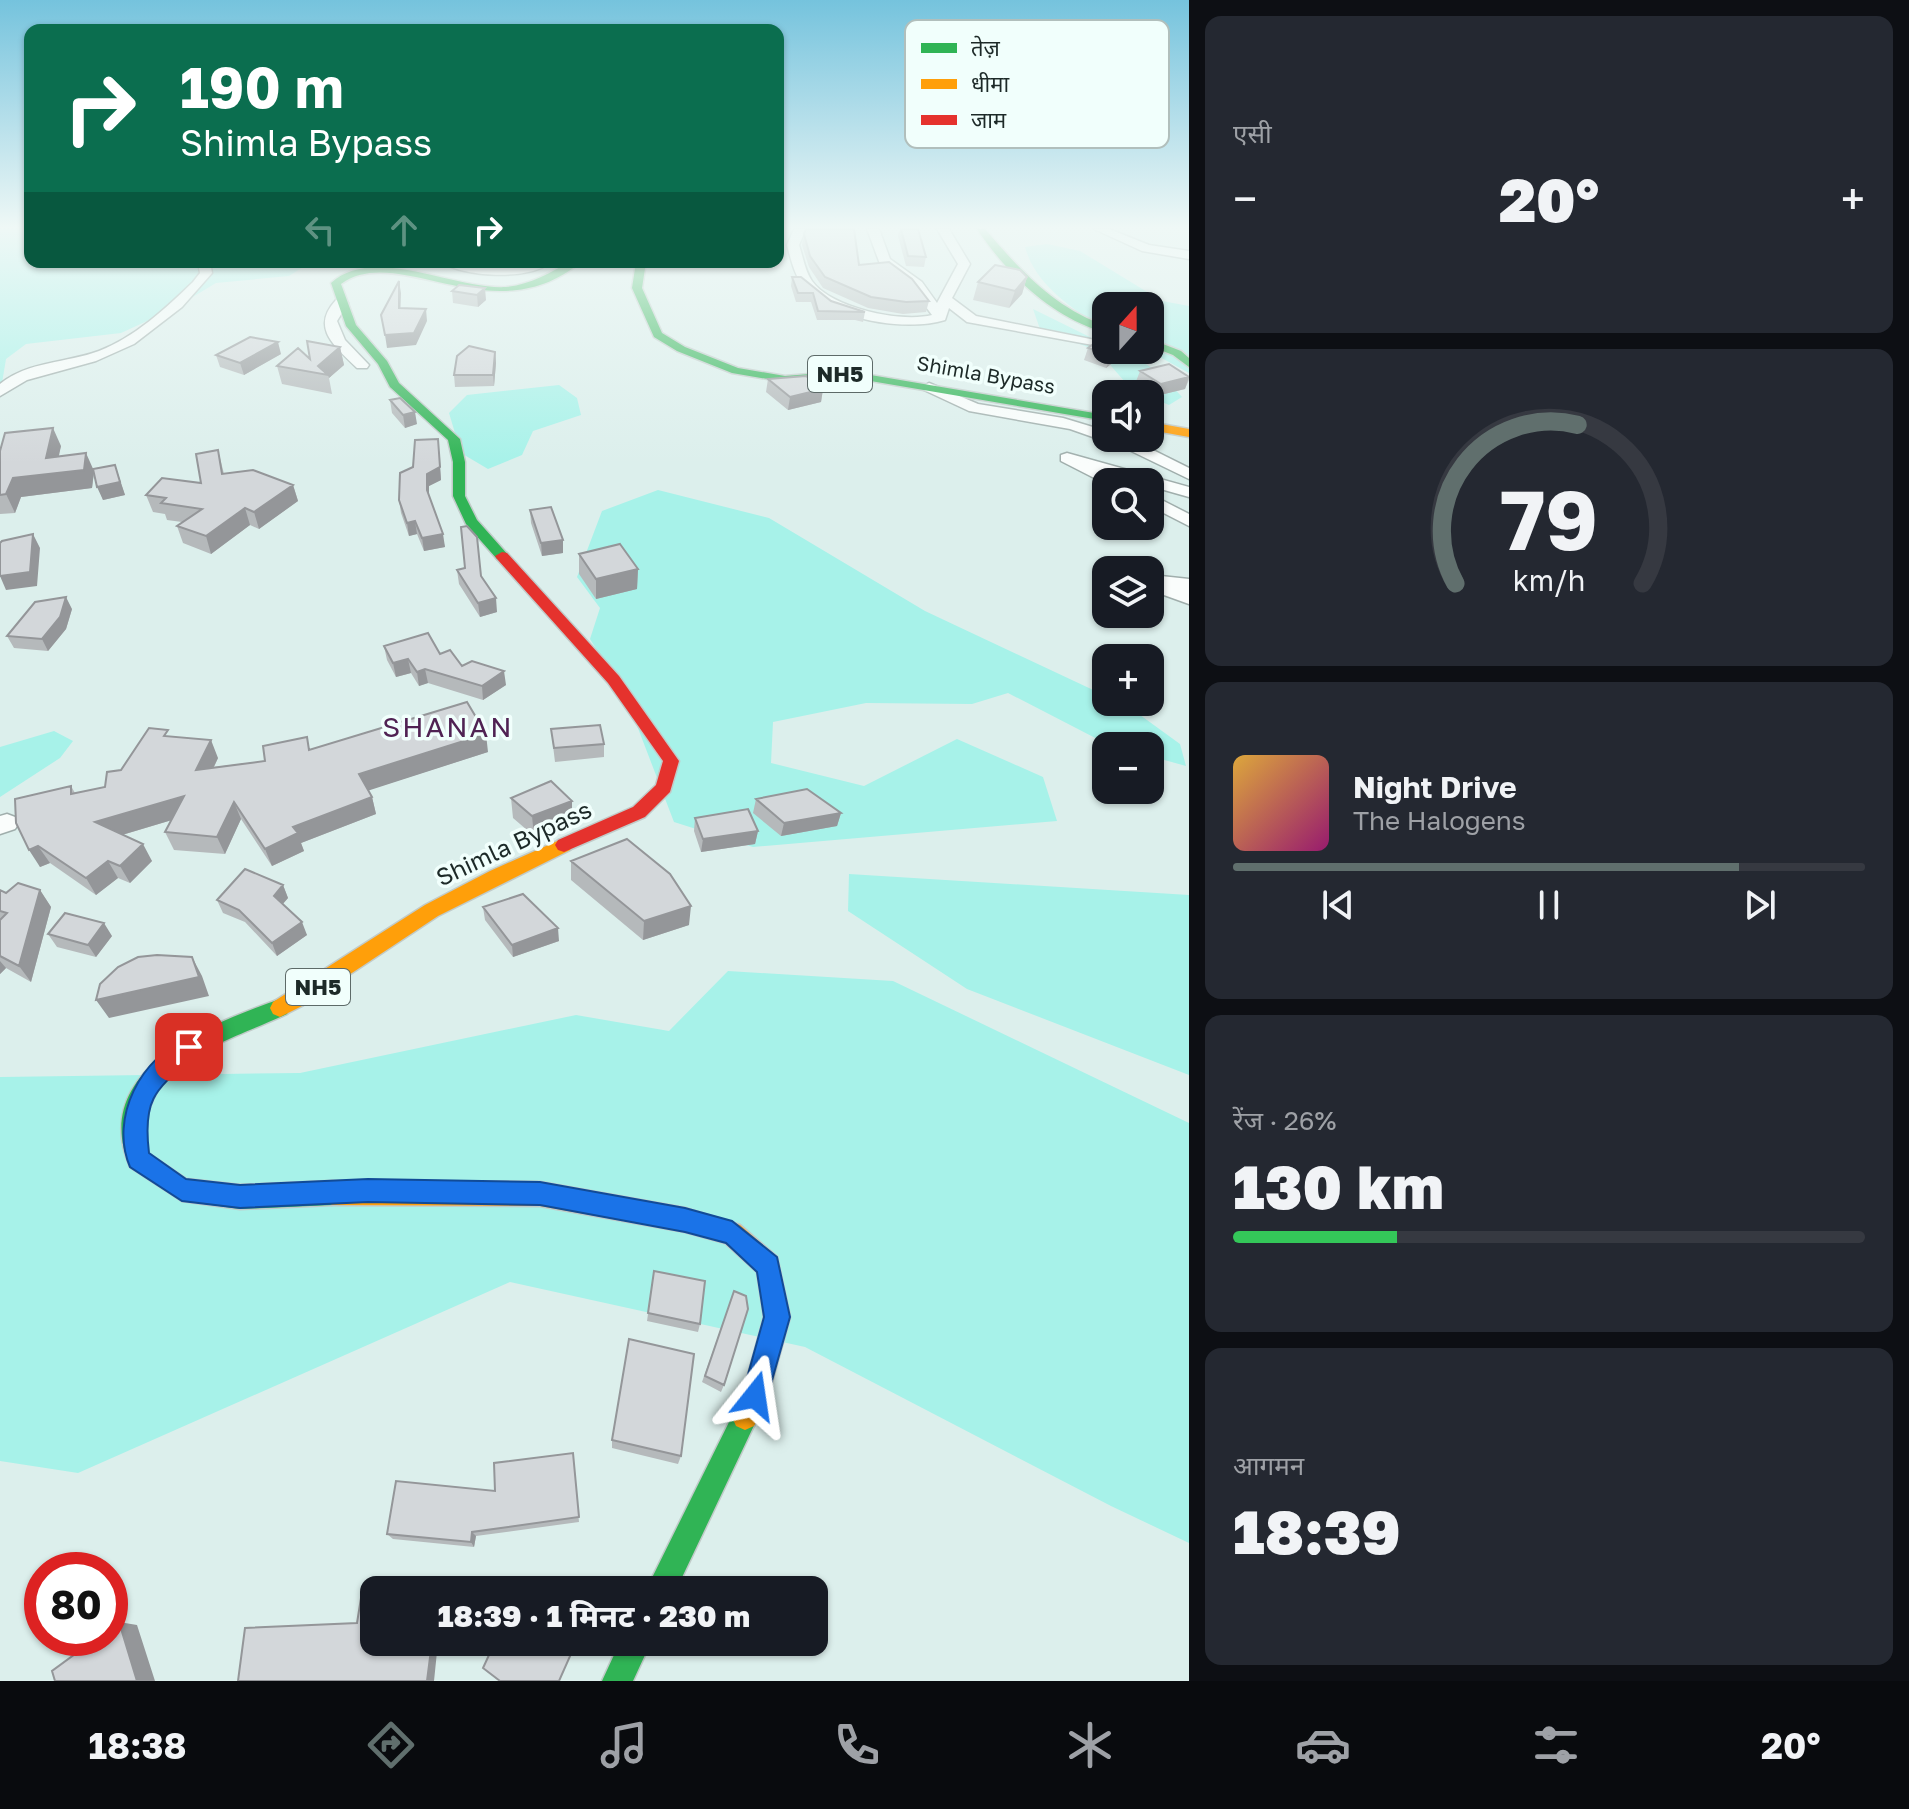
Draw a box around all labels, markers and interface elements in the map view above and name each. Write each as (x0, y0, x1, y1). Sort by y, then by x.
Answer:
legend (905, 20, 1169, 148)
text: तेज़ (971, 34, 1001, 61)
text: 190 m (180, 53, 344, 120)
icon: right (48, 56, 152, 160)
text: धीमा (971, 70, 1009, 97)
text: जाम (971, 106, 1007, 133)
text: एसी (1233, 118, 1272, 149)
text: Shimla Bypass (180, 121, 432, 164)
text: 20° (1499, 163, 1599, 235)
text: − (1233, 172, 1257, 225)
text: + (1841, 172, 1865, 225)
icon: left (298, 208, 342, 252)
icon: ahead (382, 208, 426, 252)
icon: right (466, 208, 510, 252)
north arrow (1092, 292, 1164, 364)
map controls (1092, 292, 1164, 804)
street label: Shimla Bypass (915, 350, 1057, 398)
road number: NH5 (808, 356, 872, 392)
button: sound (1092, 380, 1164, 452)
text: 79 (1500, 467, 1598, 567)
button: search (1092, 468, 1164, 540)
button: layers (1092, 556, 1164, 628)
text: km/h (1513, 563, 1585, 597)
button: + (1092, 644, 1164, 716)
district label: SHANAN (382, 710, 514, 743)
button: − (1092, 732, 1164, 804)
text: Night Drive (1353, 769, 1517, 805)
street label: Shimla Bypass (431, 794, 596, 891)
text: The Halogens (1353, 805, 1526, 836)
icon: previous (1316, 883, 1360, 927)
icon: pause (1527, 883, 1571, 927)
icon: next (1738, 883, 1782, 927)
road number: NH5 (286, 969, 350, 1005)
pin (155, 1013, 223, 1081)
icon: arrive (167, 1025, 211, 1069)
text: रेंज · 26% (1233, 1105, 1336, 1136)
text: 130 km (1233, 1150, 1444, 1222)
position arrow (713, 1354, 797, 1438)
text: आगमन (1233, 1450, 1304, 1481)
text: 18:39 (1233, 1495, 1401, 1567)
speed limit sign: 80 (24, 1552, 128, 1656)
text: 18:39 · 1 मिनट · 230 m (438, 1598, 750, 1634)
icon: directions (363, 1717, 419, 1773)
icon: music (596, 1717, 652, 1773)
icon: phone (829, 1717, 885, 1773)
icon: climate (1062, 1717, 1118, 1773)
icon: car (1295, 1717, 1351, 1773)
icon: filters (1528, 1717, 1584, 1773)
text: 18:38 (88, 1724, 187, 1767)
text: 20° (1761, 1724, 1820, 1767)

